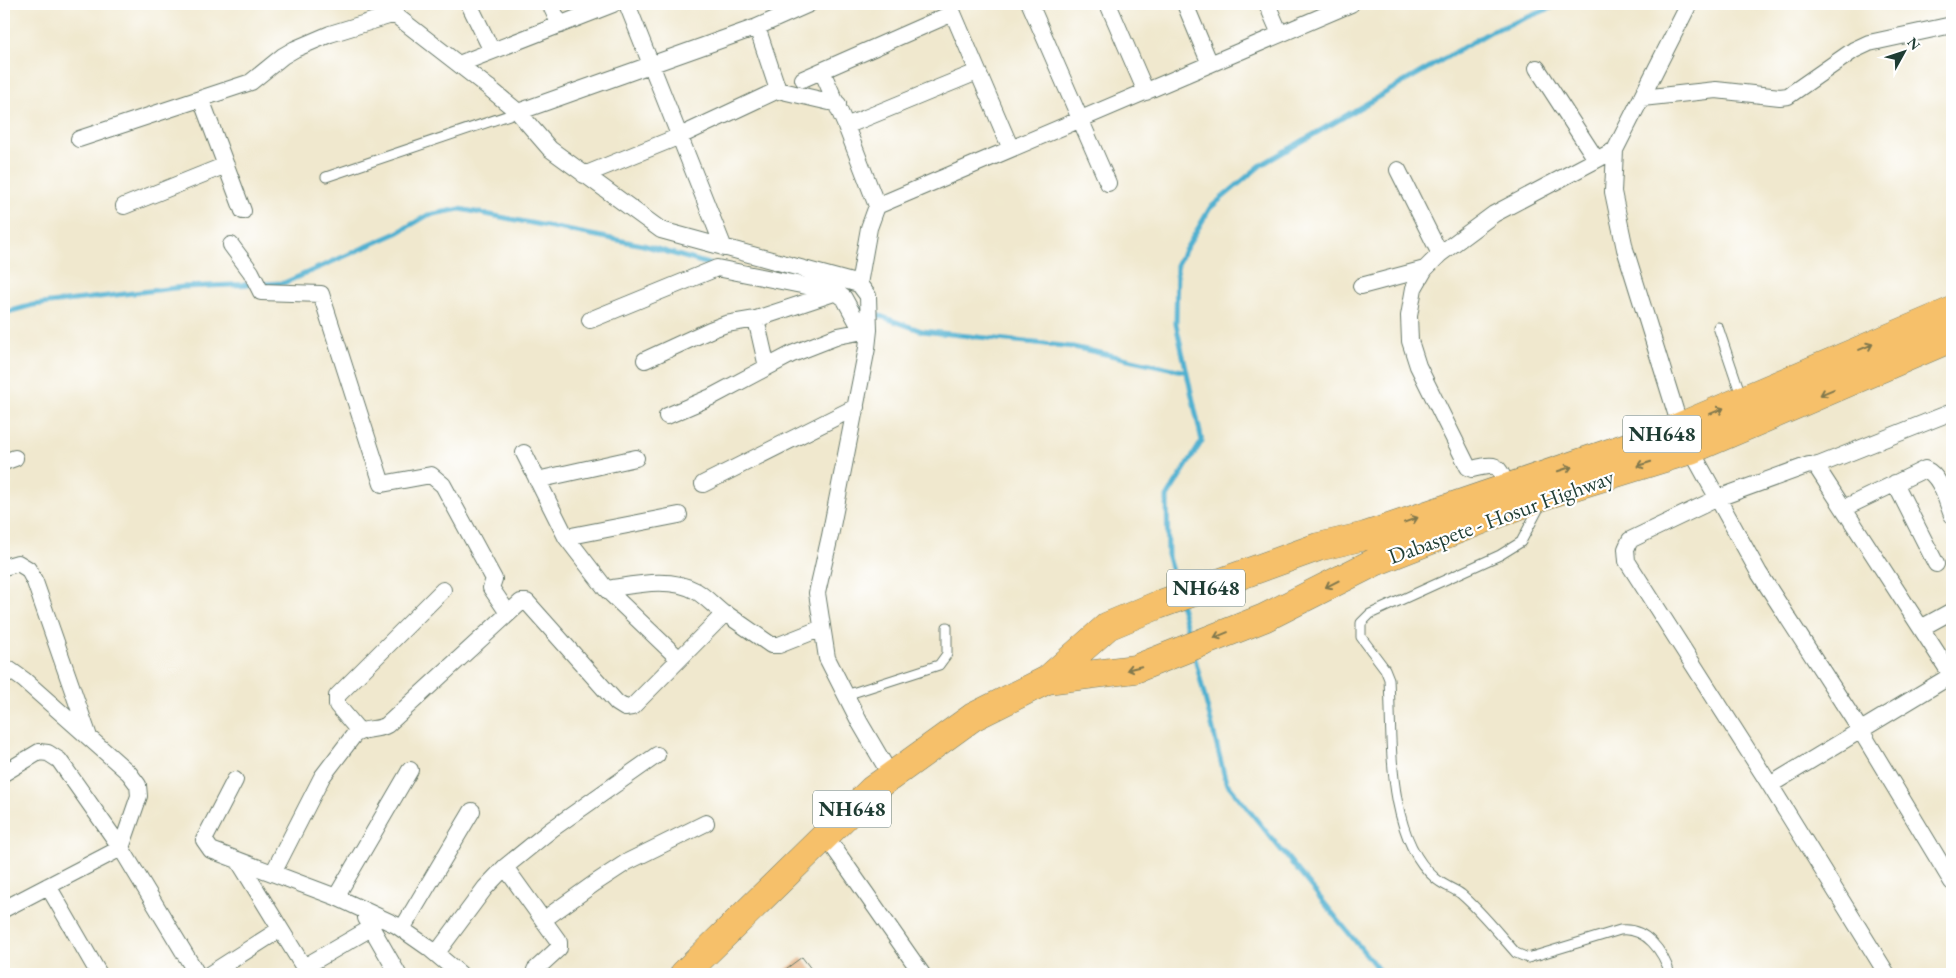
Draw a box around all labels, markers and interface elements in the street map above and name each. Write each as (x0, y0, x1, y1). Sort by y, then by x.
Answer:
north arrow (1878, 28, 1928, 78)
text: N (1903, 34, 1925, 54)
one-way arrow (1858, 342, 1873, 352)
one-way arrow (1820, 387, 1835, 397)
one-way arrow (1709, 406, 1724, 415)
road number: NH648 (1623, 416, 1701, 452)
one-way arrow (1636, 460, 1652, 470)
street label: Dabaspete - Hosur Highway (1384, 462, 1618, 571)
one-way arrow (1556, 463, 1572, 473)
one-way arrow (1402, 515, 1418, 524)
road number: NH648 (1167, 570, 1245, 606)
one-way arrow (1325, 580, 1340, 589)
one-way arrow (1214, 631, 1229, 640)
one-way arrow (1126, 664, 1142, 673)
road number: NH648 (813, 791, 891, 828)

